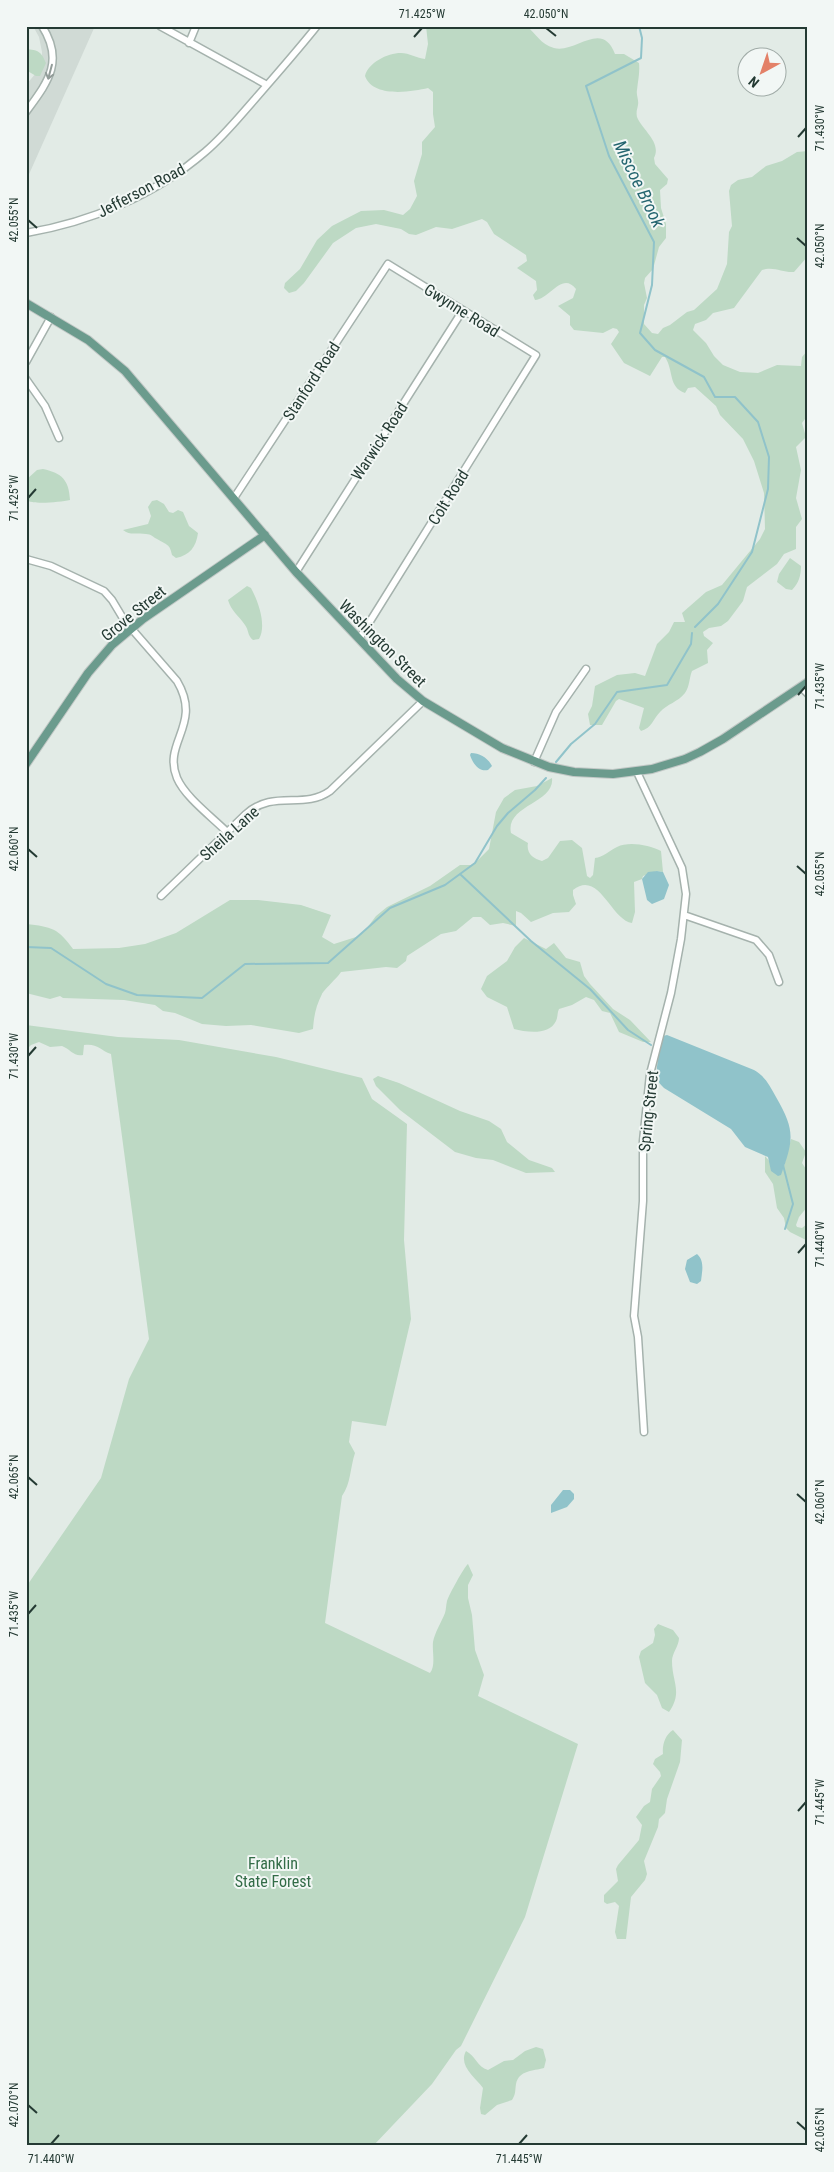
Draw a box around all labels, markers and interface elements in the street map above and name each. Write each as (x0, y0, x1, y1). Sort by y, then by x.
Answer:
text: 71.425°W (399, 7, 445, 21)
text: 42.050°N (524, 7, 568, 21)
north arrow (736, 48, 786, 98)
one-way arrow (45, 63, 55, 79)
text: N (745, 73, 762, 91)
text: 71.430°W (813, 105, 827, 151)
water label: Miscoe Brook (609, 137, 670, 232)
street label: Jefferson Road (94, 159, 188, 221)
text: 42.055°N (7, 198, 21, 242)
text: 42.050°N (813, 224, 827, 268)
street label: Gwynne Road (421, 280, 503, 341)
street label: Stanford Road (279, 338, 344, 424)
street label: Warwick Road (347, 399, 412, 484)
street label: Colt Road (424, 466, 473, 528)
text: 71.425°W (7, 475, 21, 521)
street label: Grove Street (97, 581, 170, 645)
street label: Washington Street (335, 596, 430, 691)
text: 71.435°W (813, 663, 827, 709)
street label: Sheila Lane (196, 802, 263, 865)
text: 42.060°N (7, 827, 21, 871)
text: 42.055°N (813, 852, 827, 896)
text: 71.430°W (7, 1033, 21, 1079)
street label: Spring Street (635, 1069, 662, 1153)
text: 71.440°W (813, 1221, 827, 1267)
text: 42.065°N (7, 1455, 21, 1499)
text: 42.060°N (813, 1480, 827, 1524)
text: 71.435°W (7, 1591, 21, 1637)
text: 71.445°W (813, 1779, 827, 1825)
park label: Franklin State Forest (235, 1854, 311, 1891)
text: 42.070°N (7, 2083, 21, 2127)
text: 42.065°N (813, 2108, 827, 2152)
text: 71.440°W (28, 2152, 74, 2166)
text: 71.445°W (496, 2152, 542, 2166)

